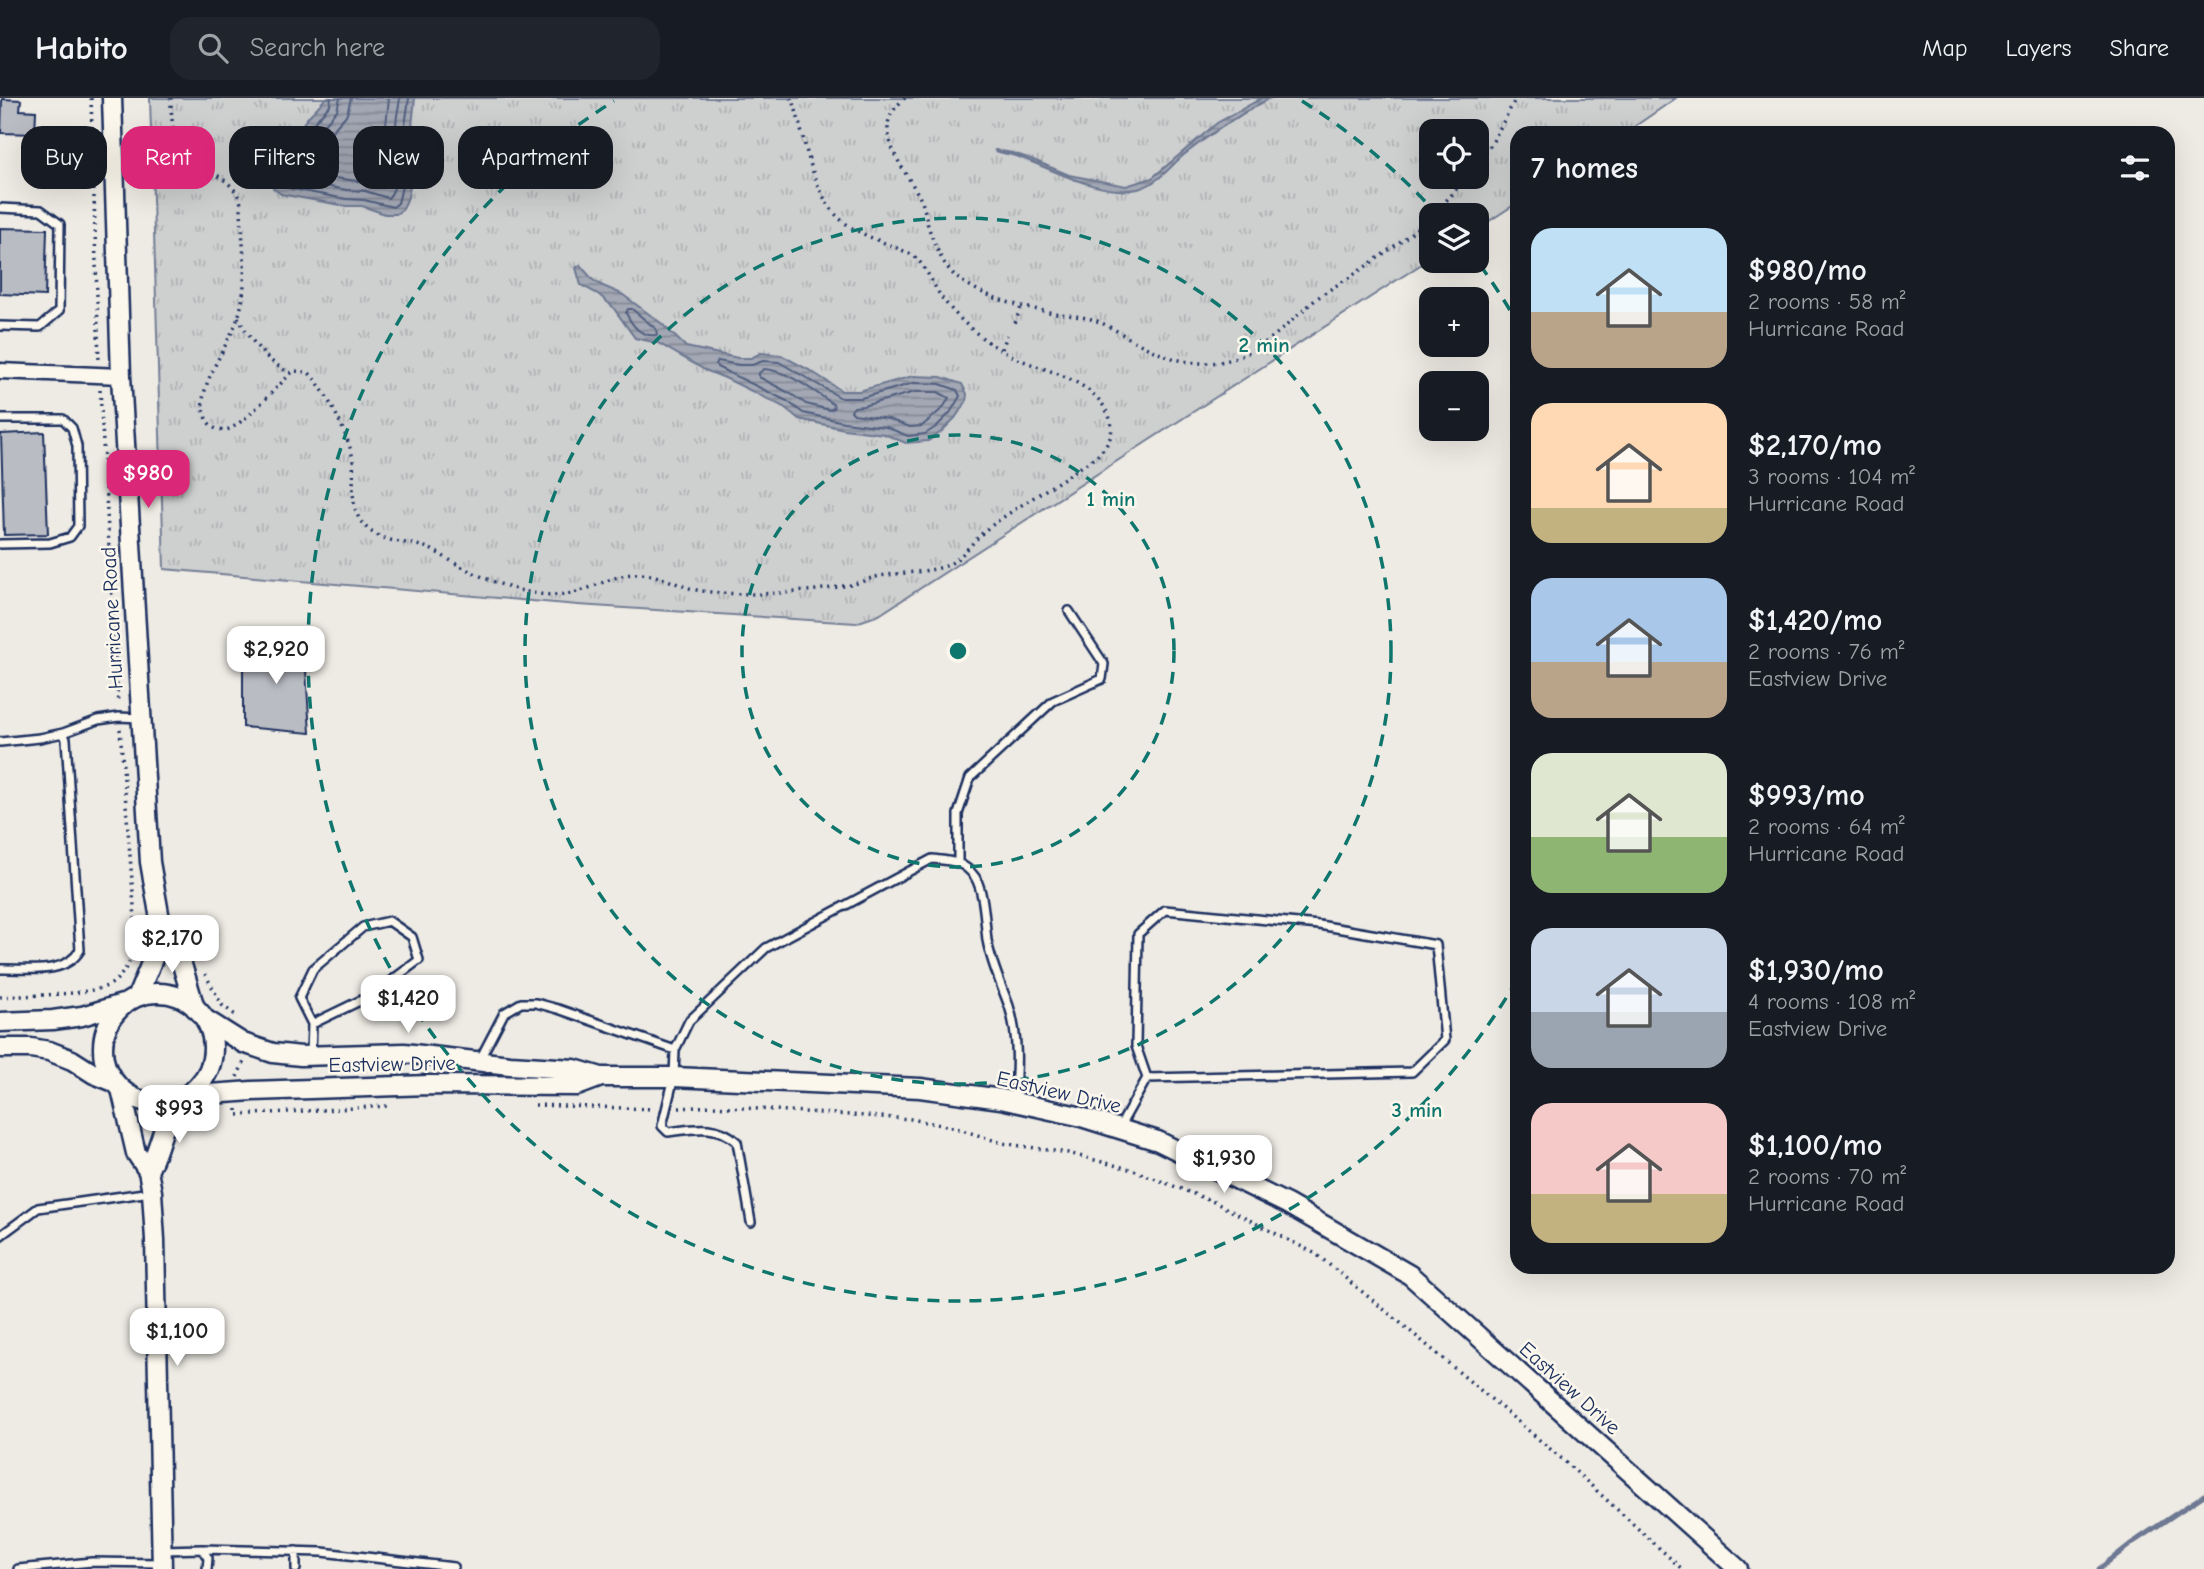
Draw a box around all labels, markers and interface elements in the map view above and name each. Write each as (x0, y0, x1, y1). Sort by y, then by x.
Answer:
search box (170, 17, 660, 80)
text: Habito (35, 29, 128, 67)
icon: search (194, 29, 232, 67)
text: Search here (250, 33, 385, 63)
text: Map (1922, 34, 1968, 62)
text: Layers (2006, 34, 2071, 62)
text: Share (2109, 34, 2169, 62)
map controls (1419, 119, 1489, 441)
button: locate (1419, 119, 1489, 189)
chip: Buy (21, 126, 107, 189)
chip: Rent (121, 126, 215, 189)
chip: Filters (229, 126, 339, 189)
chip: New (353, 126, 444, 189)
chip: Apartment (458, 126, 613, 189)
icon: filters (2116, 149, 2154, 187)
text: 7 homes (1531, 151, 1638, 186)
button: layers (1419, 203, 1489, 273)
text: $980/mo (1748, 253, 1867, 288)
icon: home (1587, 256, 1671, 340)
button: + (1419, 287, 1489, 357)
text: 2 rooms · 58 m² (1748, 288, 1906, 315)
text: Hurricane Road (1748, 315, 1904, 342)
text: 2 min (1238, 333, 1290, 357)
button: − (1419, 371, 1489, 441)
text: $2,170/mo (1748, 428, 1882, 463)
icon: home (1587, 431, 1671, 515)
pin: $980 (107, 450, 189, 510)
text: $980 (123, 459, 173, 486)
text: 3 rooms · 104 m² (1748, 463, 1915, 490)
text: 1 min (1087, 487, 1135, 511)
text: Hurricane Road (1748, 490, 1904, 517)
street label: Hurricane Road (96, 546, 128, 690)
text: $1,420/mo (1748, 603, 1882, 638)
icon: home (1587, 606, 1671, 690)
pin: $2,920 (219, 626, 333, 686)
text: $2,920 (243, 635, 309, 662)
text: 2 rooms · 76 m² (1748, 638, 1904, 665)
centre of rings (946, 639, 970, 663)
text: Eastview Drive (1748, 665, 1887, 692)
text: $993/mo (1748, 778, 1865, 813)
icon: home (1587, 781, 1671, 865)
text: 2 rooms · 64 m² (1748, 813, 1905, 840)
text: Hurricane Road (1748, 840, 1904, 867)
pin: $2,170 (115, 916, 229, 975)
text: $2,170 (141, 924, 203, 951)
text: $1,930/mo (1748, 953, 1884, 988)
icon: home (1587, 956, 1671, 1040)
pin: $1,420 (351, 976, 465, 1035)
text: $1,420 (377, 984, 439, 1011)
text: 4 rooms · 108 m² (1748, 988, 1915, 1015)
text: Eastview Drive (1748, 1015, 1887, 1042)
street label: Eastview Drive (328, 1051, 456, 1077)
street label: Eastview Drive (994, 1066, 1124, 1118)
pin: $993 (138, 1086, 220, 1145)
text: $993 (154, 1094, 204, 1121)
text: 3 min (1391, 1098, 1443, 1122)
text: $1,100/mo (1748, 1128, 1882, 1163)
icon: home (1587, 1131, 1671, 1215)
pin: $1,930 (1167, 1136, 1281, 1195)
text: $1,930 (1192, 1144, 1256, 1171)
text: 2 rooms · 70 m² (1748, 1163, 1906, 1190)
text: Hurricane Road (1748, 1190, 1904, 1217)
pin: $1,100 (120, 1308, 234, 1368)
text: $1,100 (146, 1317, 208, 1344)
street label: Eastview Drive (1515, 1337, 1625, 1439)

